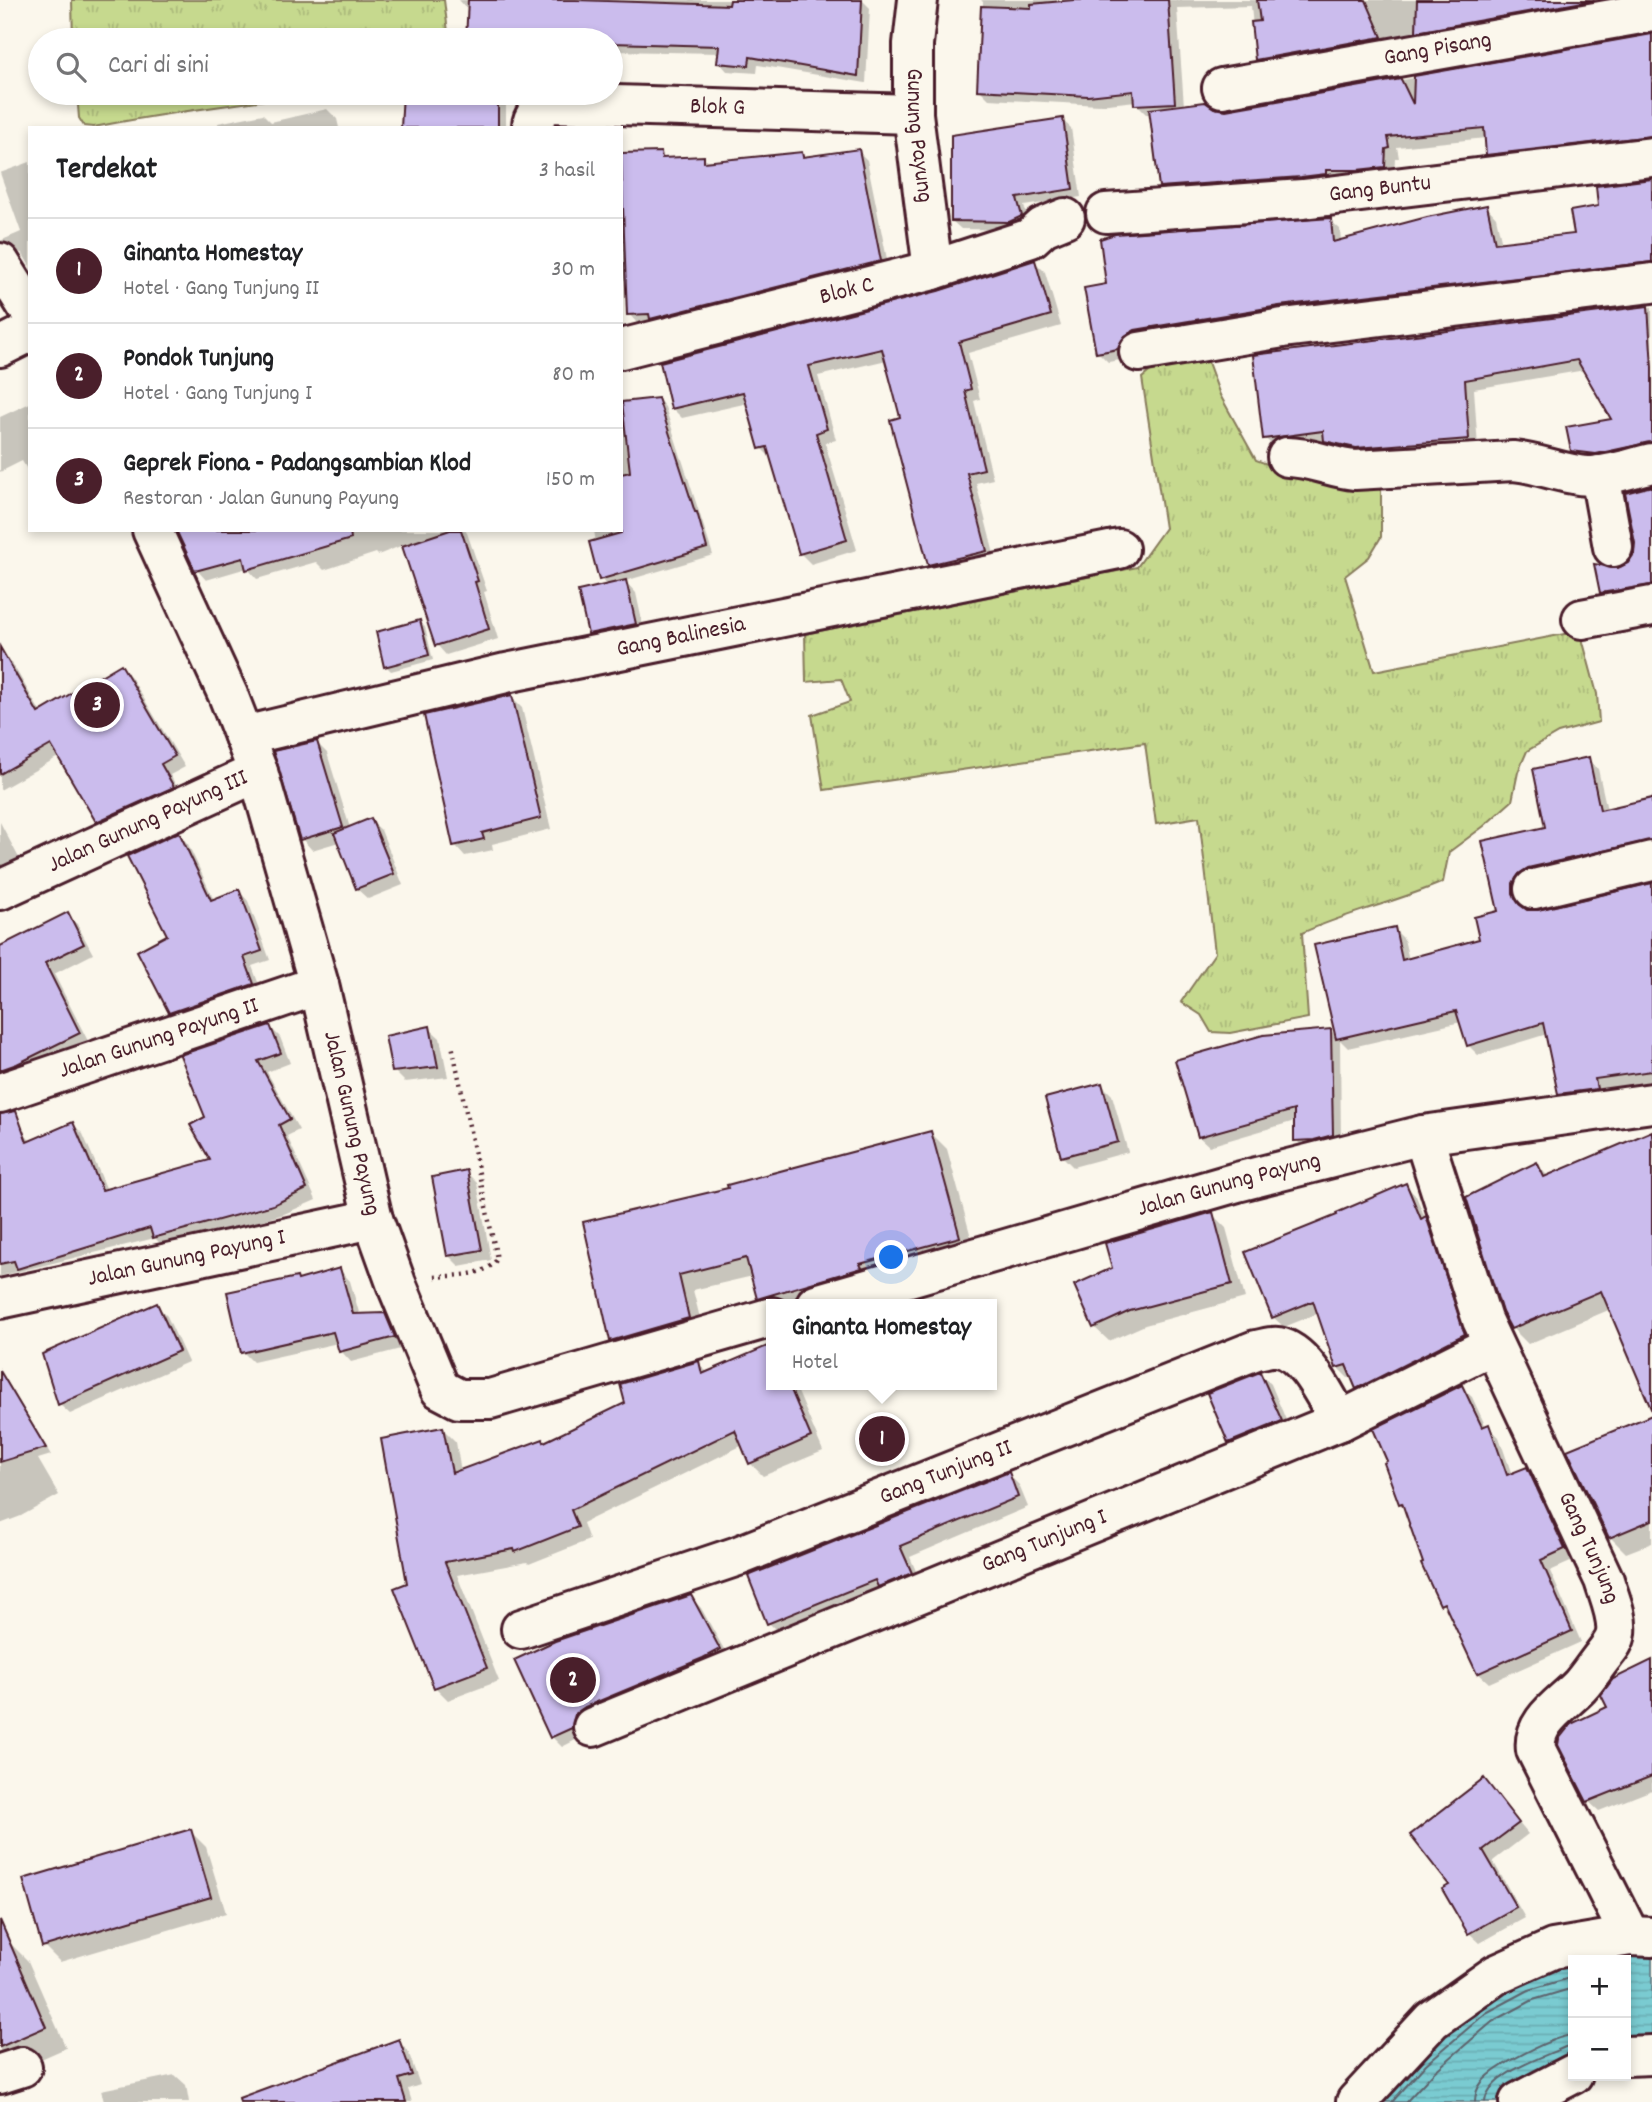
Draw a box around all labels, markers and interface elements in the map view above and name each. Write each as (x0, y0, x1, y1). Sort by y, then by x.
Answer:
street label: Gang Pisang (1381, 24, 1494, 76)
search box (28, 28, 623, 105)
icon: search (52, 48, 90, 86)
text: Cari di sini (108, 48, 209, 85)
street label: Gunung Payung (896, 68, 941, 205)
street label: Blok G (689, 90, 746, 126)
text: Terdekat (56, 150, 157, 193)
text: 3 hasil (539, 155, 595, 188)
street label: Gang Buntu (1327, 167, 1433, 213)
text: Ginanta Homestay (123, 236, 302, 273)
text: 1 (76, 254, 82, 287)
text: 30 m (551, 254, 595, 287)
street label: Blok C (816, 269, 878, 315)
text: Hotel · Gang Tunjung II (123, 273, 319, 306)
text: Pondok Tunjung (123, 341, 274, 378)
text: 2 (74, 359, 84, 392)
text: 80 m (552, 359, 595, 392)
text: Hotel · Gang Tunjung I (123, 378, 312, 411)
text: Geprek Fiona - Padangsambian Klod (123, 446, 471, 483)
text: 3 (74, 464, 84, 497)
text: 150 m (546, 464, 595, 497)
text: Restoran · Jalan Gunung Payung (123, 483, 399, 516)
street label: Gang Balinesia (614, 608, 749, 667)
pin: 3 (74, 679, 120, 731)
street label: Jalan Gunung Payung III (43, 762, 254, 883)
street label: Jalan Gunung Payung II (55, 989, 264, 1089)
street label: Jalan Gunung Payung (313, 1028, 389, 1219)
street label: Jalan Gunung Payung (1134, 1144, 1324, 1227)
street label: Jalan Gunung Payung I (85, 1221, 289, 1297)
your location (874, 1240, 908, 1274)
popup (766, 1299, 997, 1390)
text: Ginanta Homestay (792, 1310, 971, 1347)
text: Hotel (792, 1347, 838, 1380)
pin: 1 (859, 1413, 905, 1465)
street label: Gang Tunjung II (875, 1431, 1018, 1515)
street label: Gang Tunjung (1548, 1487, 1628, 1609)
street label: Gang Tunjung I (977, 1501, 1113, 1583)
pin: 2 (550, 1654, 596, 1706)
map controls (1568, 1955, 1631, 2081)
button: + (1568, 1955, 1631, 2018)
button: − (1568, 2018, 1631, 2081)

